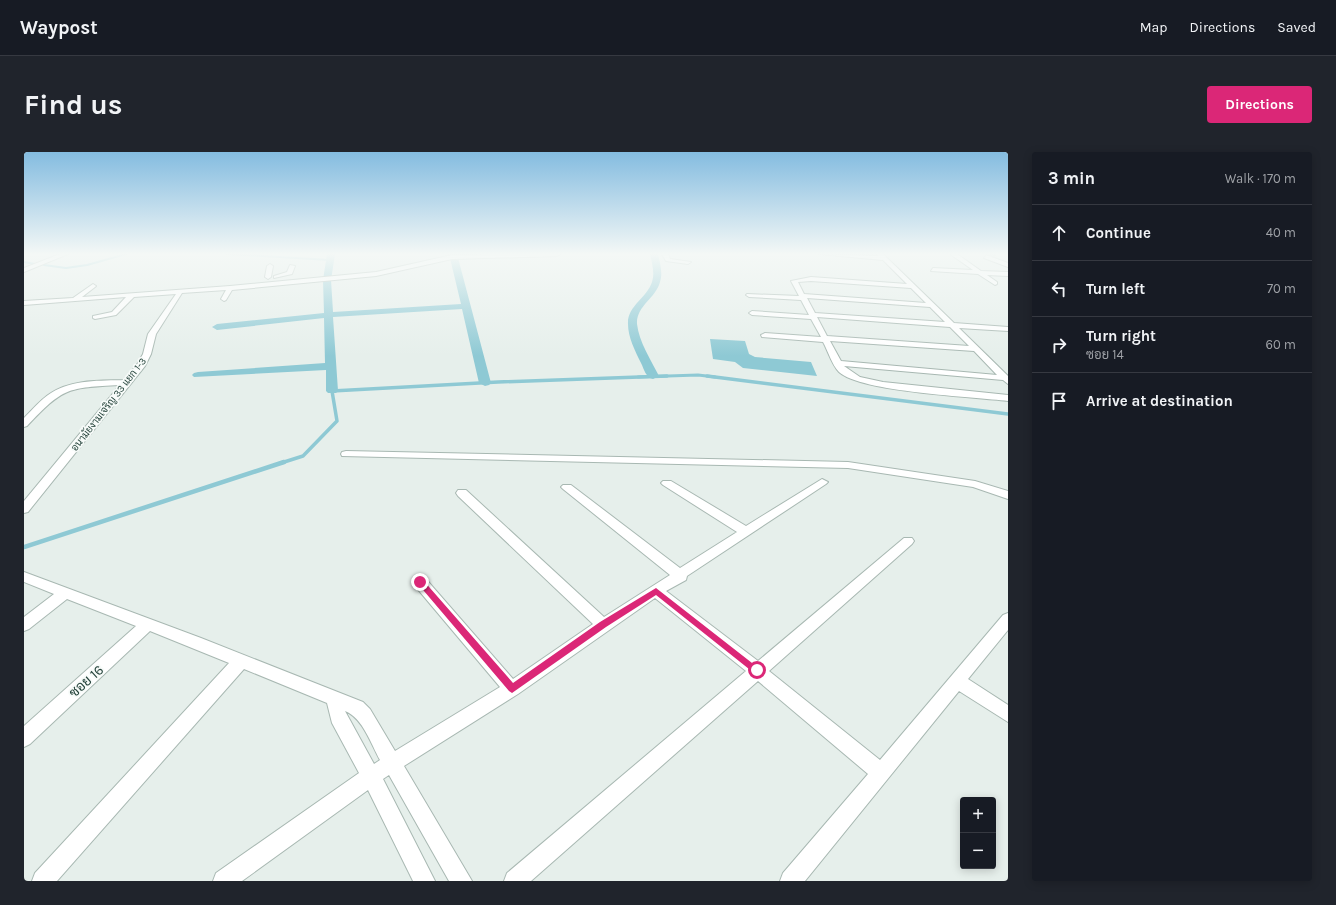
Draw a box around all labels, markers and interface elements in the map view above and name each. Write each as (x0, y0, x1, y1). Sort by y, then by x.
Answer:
text: Waypost (20, 17, 98, 39)
text: Map (1140, 19, 1168, 36)
text: Directions (1190, 19, 1255, 36)
text: Saved (1277, 19, 1316, 36)
button: Directions (1207, 86, 1312, 123)
text: Find us (24, 88, 123, 121)
text: 3 min (1048, 168, 1095, 188)
text: Walk · 170 m (1225, 171, 1296, 186)
icon: ahead (1048, 222, 1070, 244)
text: Continue (1086, 224, 1151, 242)
text: 40 m (1266, 225, 1296, 240)
icon: left (1048, 278, 1070, 300)
text: Turn left (1086, 280, 1145, 298)
text: 70 m (1267, 281, 1296, 296)
text: Turn right (1086, 327, 1156, 345)
icon: right (1048, 334, 1070, 356)
text: 60 m (1266, 337, 1296, 352)
text: ซอย 14 (1086, 347, 1124, 362)
street label: อนามัยงามเจริญ 33 แยก 1-3 (68, 355, 149, 454)
icon: arrive (1048, 390, 1070, 412)
text: Arrive at destination (1086, 392, 1233, 410)
route end (411, 573, 429, 591)
street label: ซอย 16 (65, 661, 107, 701)
route start (748, 661, 766, 679)
map controls (960, 797, 996, 869)
button: + (960, 797, 996, 833)
button: − (960, 833, 996, 869)

